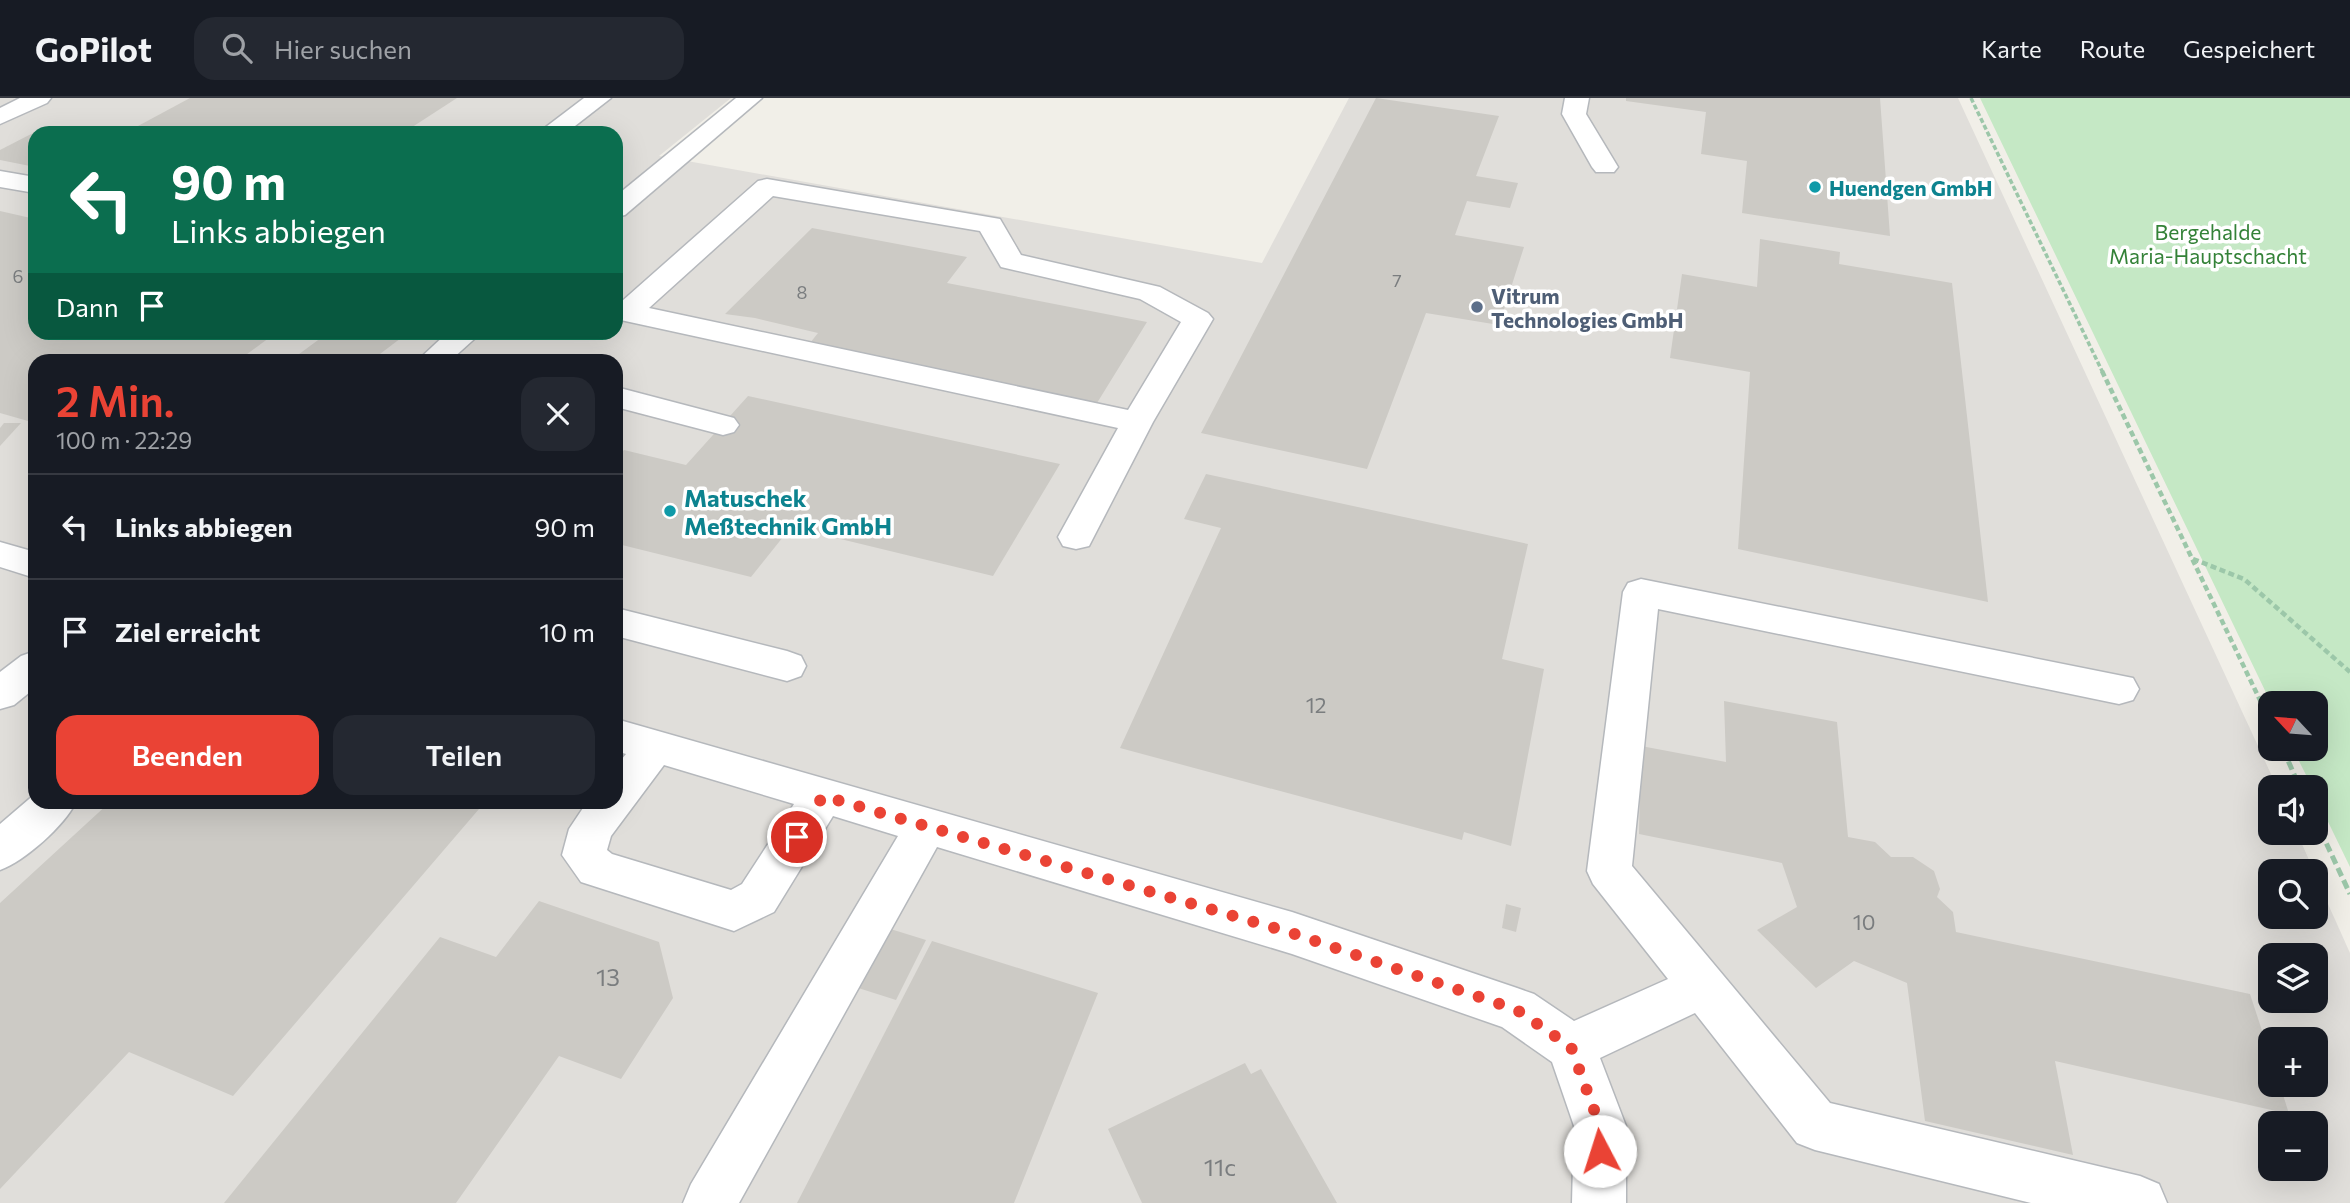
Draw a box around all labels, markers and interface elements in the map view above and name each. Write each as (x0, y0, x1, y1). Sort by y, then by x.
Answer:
search box (194, 17, 684, 80)
text: GoPilot (35, 28, 152, 69)
icon: search (218, 29, 256, 67)
text: Hier suchen (274, 33, 412, 64)
text: Karte (1981, 34, 2042, 63)
text: Route (2080, 34, 2145, 63)
text: Gespeichert (2183, 34, 2315, 63)
text: 90 m (171, 150, 286, 210)
icon: left (56, 154, 147, 245)
place label: Huendgen GmbH (1829, 175, 1993, 200)
marker: Huendgen GmbH (1807, 179, 1823, 195)
text: Links abbiegen (171, 210, 386, 250)
park label: Bergehalde Maria-Hauptschacht (2109, 219, 2307, 268)
house number: 6 (13, 265, 23, 287)
house number: 7 (1392, 269, 1402, 291)
house number: 8 (797, 281, 808, 303)
place label: Vitrum Technologies GmbH (1491, 283, 1683, 332)
icon: arrive (133, 287, 171, 325)
text: Dann (56, 291, 119, 322)
marker: Vitrum Technologies GmbH (1469, 299, 1485, 315)
text: 2 Min. (56, 374, 174, 426)
button: close (521, 377, 595, 451)
text: 100 m · 22:29 (56, 426, 192, 454)
place label: Matuschek Meßtechnik GmbH (684, 483, 892, 540)
marker: Matuschek Meßtechnik GmbH (662, 503, 678, 519)
icon: left (56, 508, 94, 546)
text: Links abbiegen (115, 511, 293, 542)
text: 90 m (535, 511, 595, 542)
icon: arrive (56, 613, 94, 651)
text: Ziel erreicht (115, 616, 260, 647)
text: 10 m (539, 616, 595, 647)
north arrow (2258, 691, 2328, 761)
map controls (2258, 691, 2328, 1181)
house number: 12 (1306, 692, 1326, 717)
button: Beenden (56, 715, 319, 795)
button: Teilen (333, 715, 595, 795)
button: sound (2258, 775, 2328, 845)
pin (767, 807, 827, 867)
icon: arrive (778, 818, 816, 856)
button: search (2258, 859, 2328, 929)
house number: 10 (1853, 909, 1875, 934)
button: layers (2258, 943, 2328, 1013)
house number: 13 (596, 962, 620, 991)
button: + (2258, 1027, 2328, 1097)
button: − (2258, 1111, 2328, 1181)
position arrow (1563, 1114, 1637, 1188)
house number: 11c (1204, 1152, 1236, 1181)

